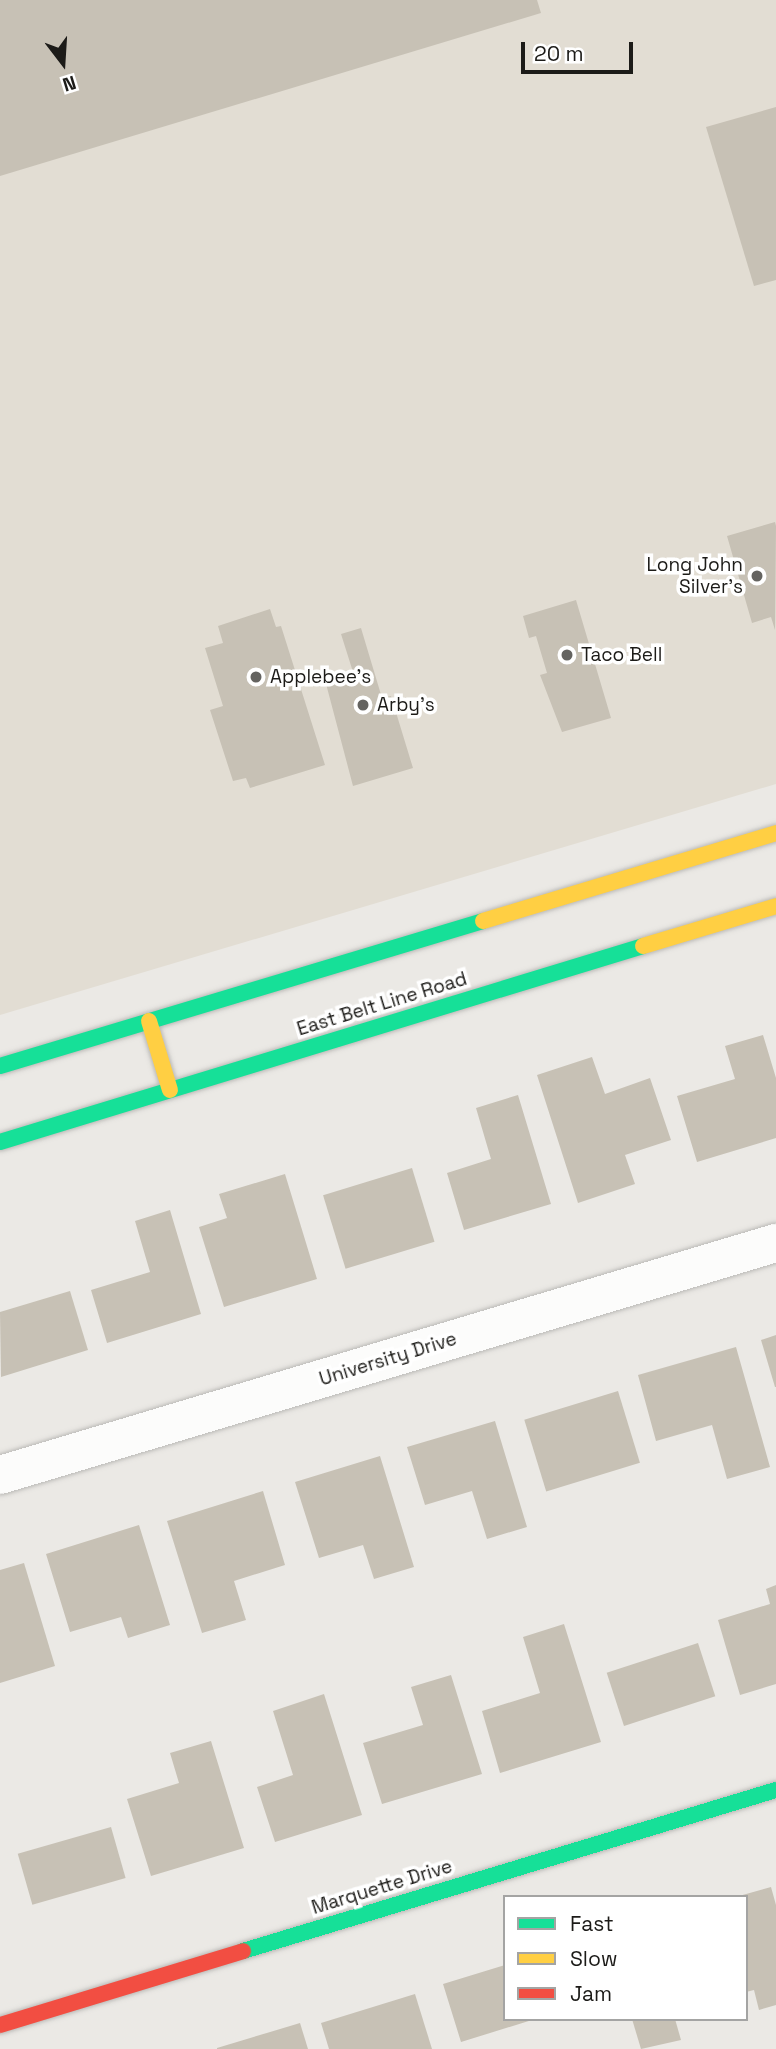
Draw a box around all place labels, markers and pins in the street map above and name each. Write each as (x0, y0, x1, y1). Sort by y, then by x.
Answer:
place label: Long John Silver's (646, 554, 743, 598)
marker: Long John Silver's (749, 568, 765, 584)
place label: Taco Bell (581, 644, 662, 666)
marker: Taco Bell (559, 647, 575, 663)
place label: Applebee's (270, 666, 371, 688)
marker: Applebee's (248, 669, 264, 685)
place label: Arby's (377, 694, 435, 716)
marker: Arby's (355, 697, 371, 713)

